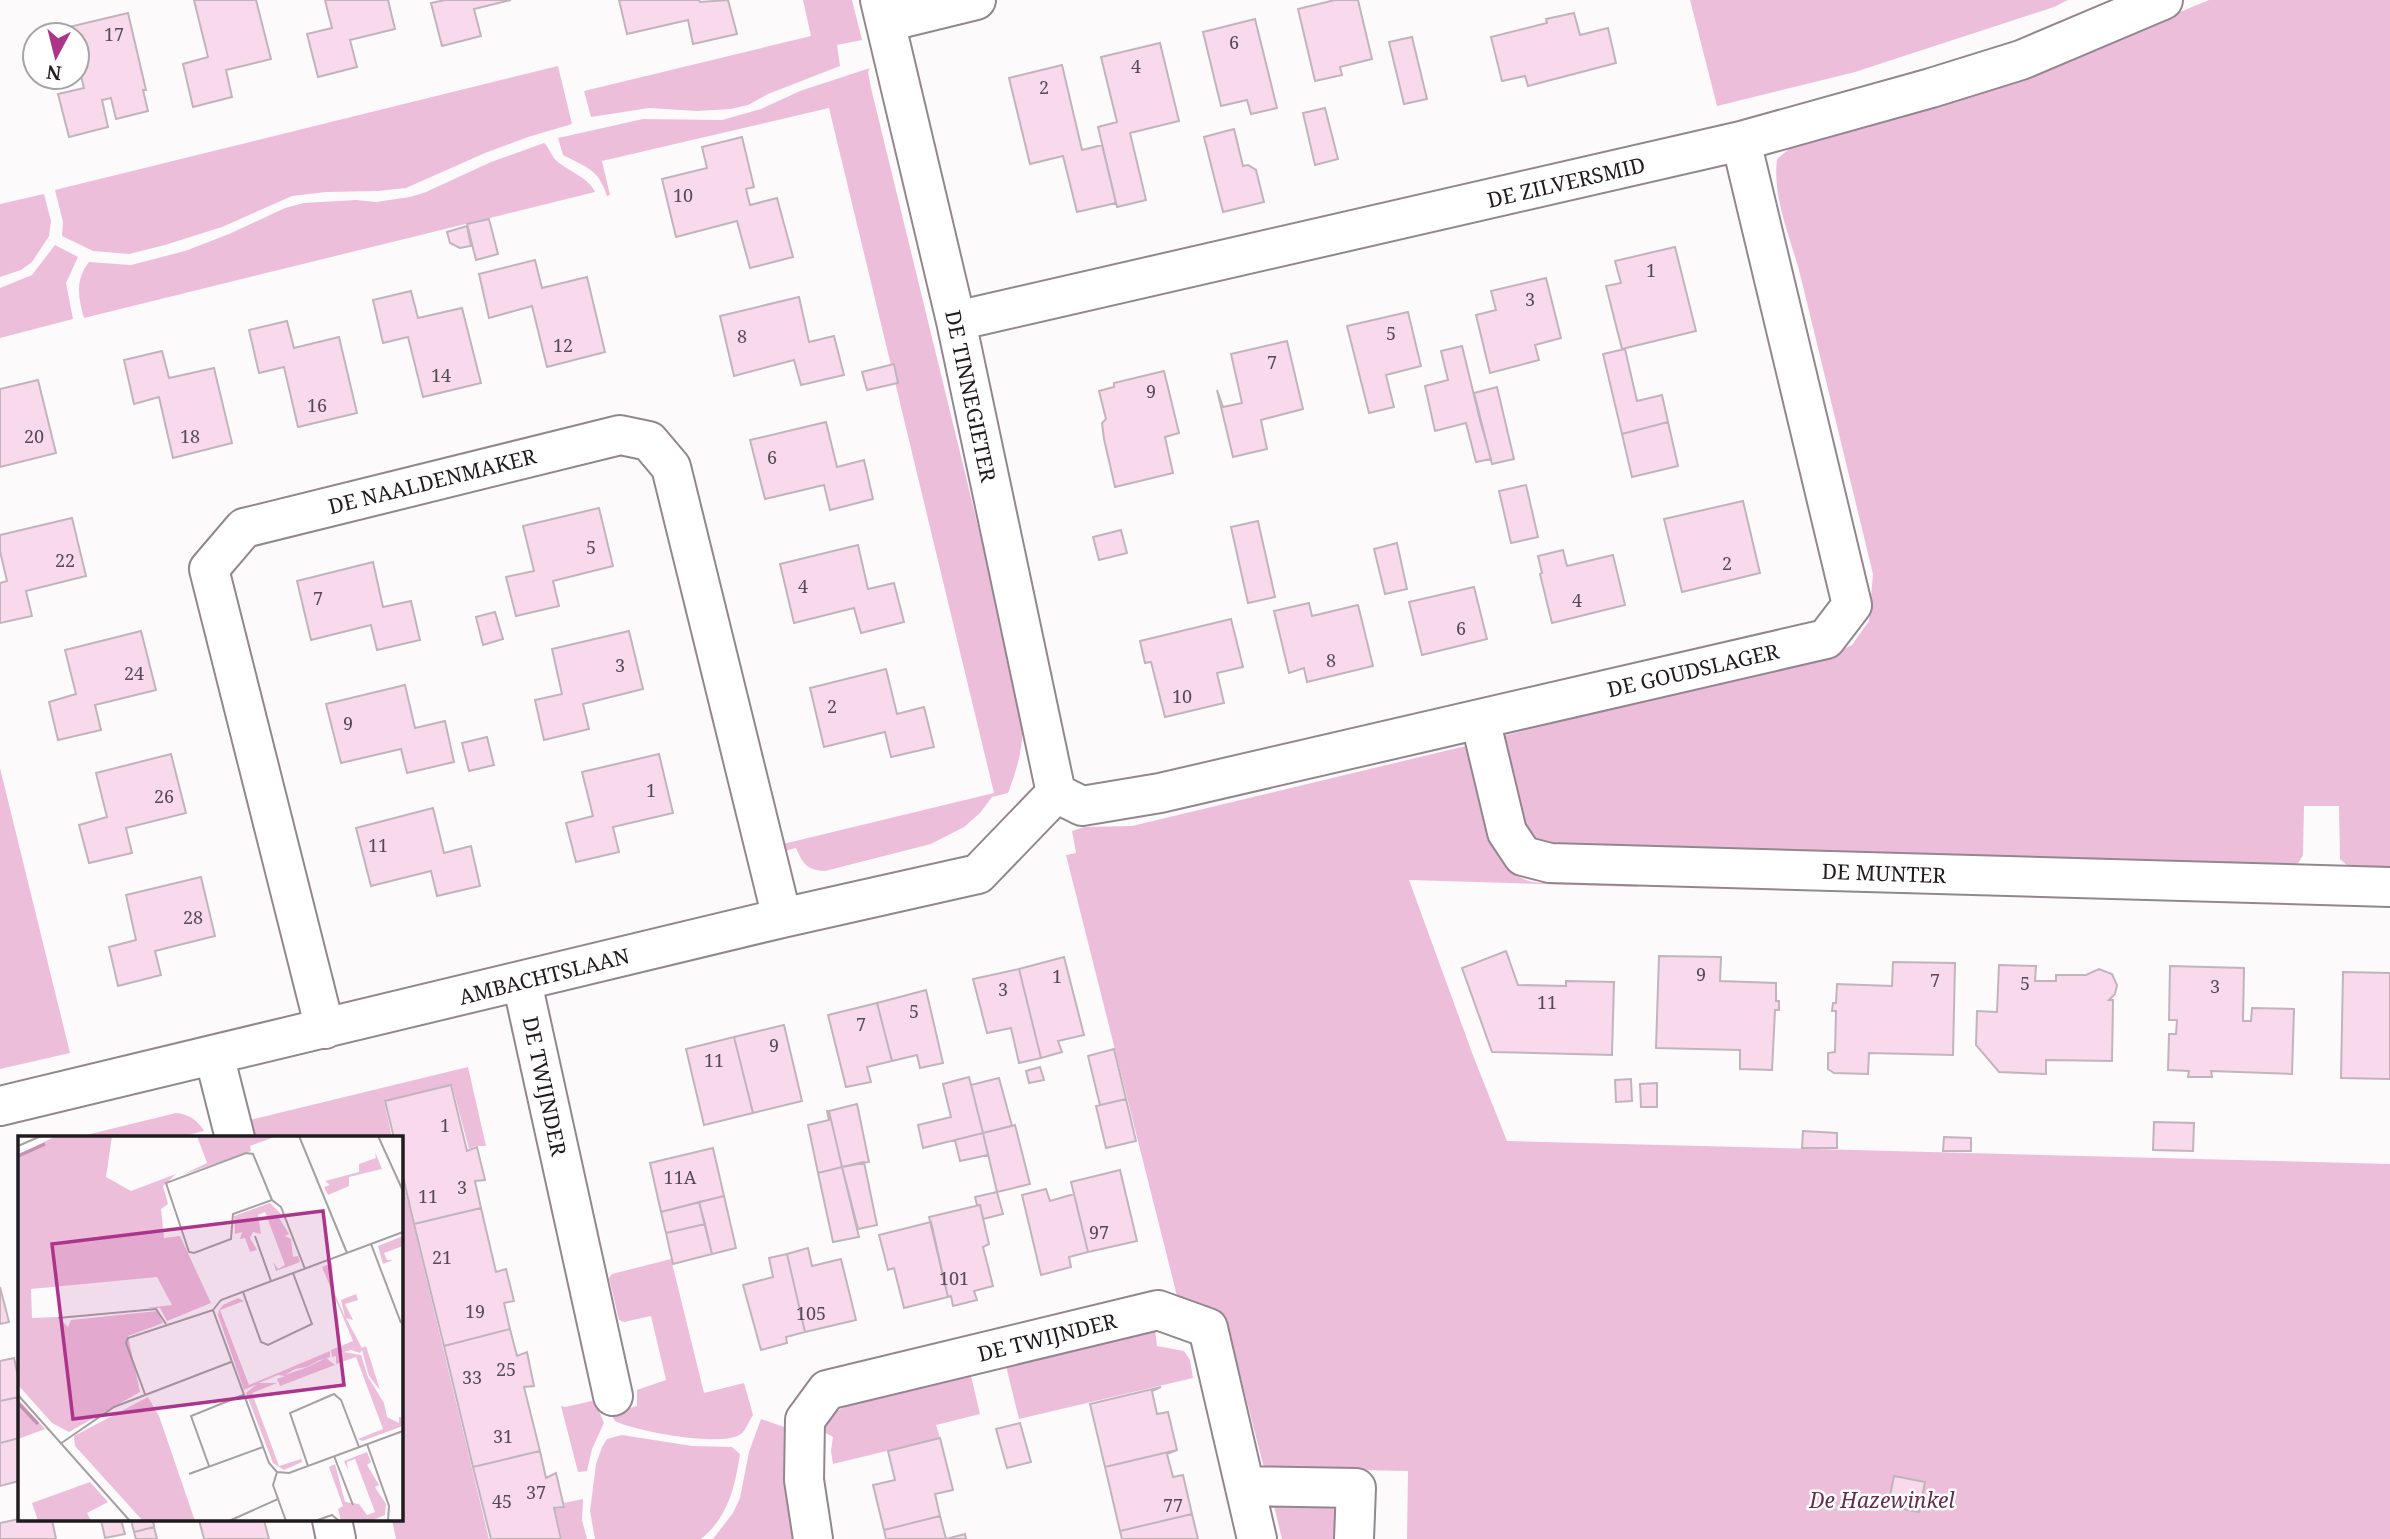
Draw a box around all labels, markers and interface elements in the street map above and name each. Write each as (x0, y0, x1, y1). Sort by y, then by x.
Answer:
north arrow (21, 21, 91, 91)
house number: 17 (104, 22, 124, 46)
house number: 6 (1229, 30, 1239, 54)
house number: 4 (1131, 54, 1141, 78)
text: N (45, 59, 63, 87)
house number: 2 (1039, 75, 1049, 99)
street label: DE ZILVERSMID (1484, 150, 1648, 214)
house number: 10 (673, 183, 693, 207)
house number: 1 (1646, 258, 1656, 282)
house number: 3 (1525, 287, 1535, 311)
street label: DE TINNEGIETER (939, 307, 1003, 485)
house number: 5 (1386, 321, 1396, 345)
house number: 8 (737, 324, 747, 348)
house number: 12 (553, 333, 573, 357)
house number: 7 (1267, 350, 1277, 374)
house number: 14 (431, 363, 451, 387)
house number: 9 (1146, 379, 1156, 403)
house number: 16 (307, 393, 327, 417)
house number: 20 (24, 424, 44, 448)
house number: 18 (180, 424, 200, 448)
street label: DE NAALDENMAKER (325, 442, 539, 520)
house number: 6 (767, 445, 777, 469)
house number: 5 (586, 535, 596, 559)
house number: 22 (55, 548, 75, 572)
house number: 2 (1722, 551, 1732, 575)
house number: 4 (798, 574, 808, 598)
house number: 7 (313, 586, 323, 610)
house number: 4 (1572, 588, 1582, 612)
house number: 6 (1456, 616, 1466, 640)
street label: DE GOUDSLAGER (1604, 637, 1782, 703)
house number: 8 (1326, 648, 1336, 672)
house number: 3 (615, 653, 625, 677)
house number: 24 (124, 661, 144, 685)
house number: 10 (1172, 684, 1192, 708)
house number: 2 (827, 694, 837, 718)
house number: 9 (343, 711, 353, 735)
house number: 1 (646, 778, 656, 802)
house number: 26 (154, 784, 174, 808)
house number: 11 (368, 833, 388, 857)
street label: DE MUNTER (1821, 857, 1947, 889)
house number: 28 (183, 905, 203, 929)
street label: AMBACHTSLAAN (456, 941, 632, 1011)
house number: 9 (1696, 962, 1706, 986)
house number: 1 (1052, 964, 1062, 988)
house number: 7 (1930, 968, 1940, 992)
house number: 5 (2020, 971, 2030, 995)
house number: 3 (2210, 974, 2220, 998)
house number: 3 (998, 977, 1008, 1001)
house number: 11 (1537, 990, 1557, 1014)
house number: 5 (909, 999, 919, 1023)
house number: 7 (856, 1012, 866, 1036)
street label: DE TWIJNDER (517, 1014, 574, 1159)
house number: 9 (769, 1033, 779, 1057)
house number: 11 (704, 1048, 724, 1072)
house number: 1 (440, 1113, 450, 1137)
inset map (18, 1136, 402, 1522)
house number: 11A (664, 1165, 697, 1189)
house number: 3 (457, 1175, 467, 1199)
house number: 11 (418, 1184, 438, 1208)
house number: 97 (1089, 1220, 1109, 1244)
house number: 21 (432, 1245, 452, 1269)
house number: 101 (939, 1266, 969, 1290)
house number: 19 (465, 1299, 485, 1323)
house number: 105 (796, 1301, 826, 1325)
street label: DE TWIJNDER (975, 1306, 1120, 1368)
house number: 25 (496, 1357, 516, 1381)
house number: 33 (462, 1365, 482, 1389)
house number: 31 (493, 1424, 513, 1448)
house number: 37 (526, 1480, 546, 1504)
park label: De Hazewinkel (1808, 1486, 1955, 1514)
house number: 45 (492, 1489, 512, 1513)
house number: 77 (1163, 1493, 1183, 1517)

